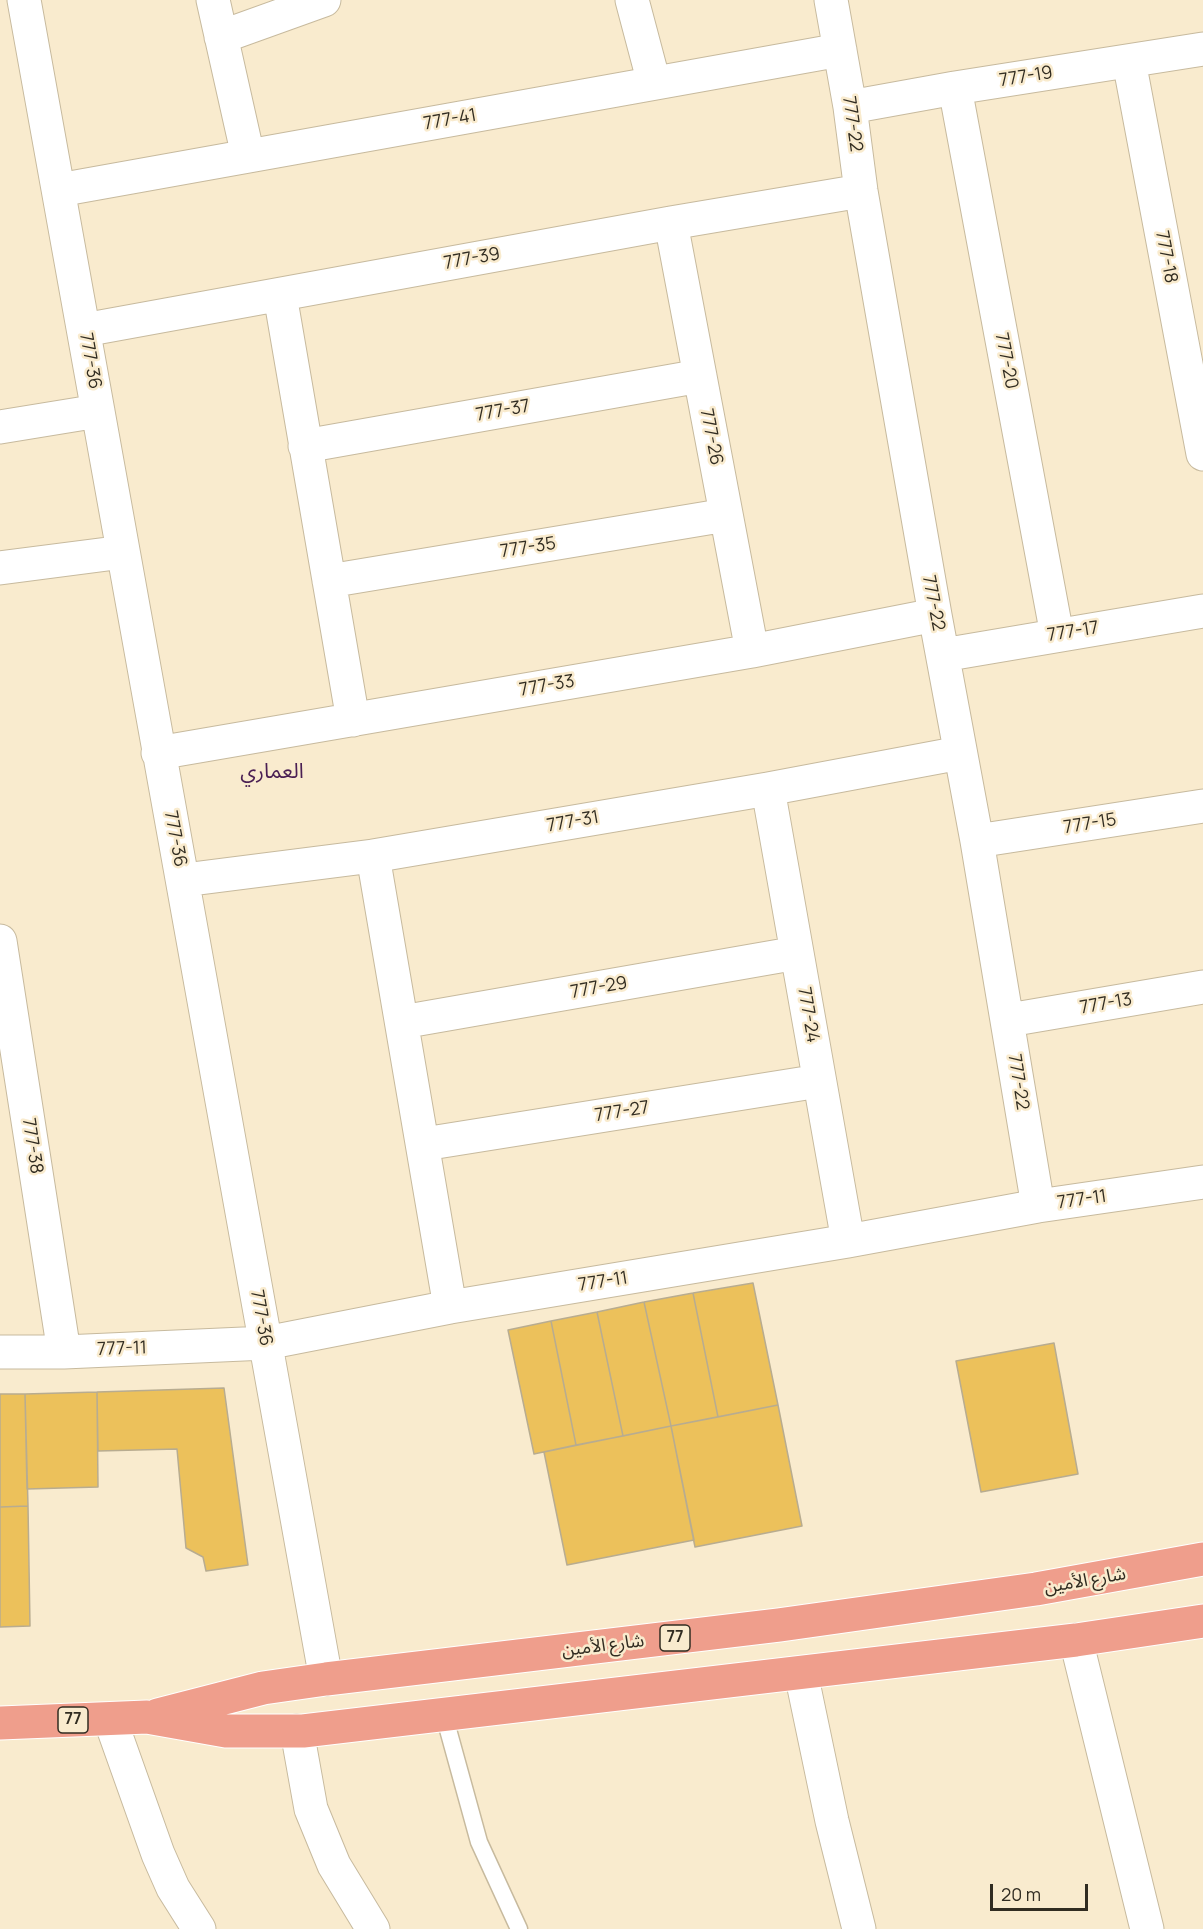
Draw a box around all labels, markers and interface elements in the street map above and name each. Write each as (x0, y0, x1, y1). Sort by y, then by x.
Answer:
street label: 777-19 (998, 62, 1054, 92)
street label: 777-22 (837, 95, 867, 153)
street label: 777-41 (422, 105, 478, 135)
street label: 777-18 (1150, 229, 1182, 285)
street label: 777-39 (442, 243, 502, 275)
street label: 777-36 (74, 331, 106, 391)
street label: 777-20 (990, 331, 1022, 391)
street label: 777-37 (474, 396, 532, 426)
street label: 777-26 (695, 407, 727, 467)
street label: 777-35 (499, 533, 557, 563)
street label: 777-22 (917, 573, 949, 633)
street label: 777-17 (1046, 617, 1100, 647)
street label: 777-33 (518, 671, 576, 701)
district label: العماري (240, 759, 304, 785)
street label: 777-31 (545, 807, 601, 837)
street label: 777-36 (159, 809, 191, 869)
street label: 777-15 (1062, 809, 1118, 839)
street label: 777-29 (569, 972, 629, 1004)
street label: 777-24 (792, 985, 824, 1045)
street label: 777-13 (1078, 989, 1134, 1019)
street label: 777-22 (1003, 1053, 1033, 1111)
street label: 777-27 (593, 1097, 651, 1127)
street label: 777-38 (17, 1117, 47, 1175)
street label: 777-11 (1056, 1186, 1108, 1214)
street label: 777-11 (577, 1267, 629, 1297)
street label: 777-36 (245, 1288, 277, 1348)
street label: 777-11 (97, 1337, 147, 1361)
street label: شارع الأمين (1042, 1563, 1128, 1599)
road number: 77 (660, 1625, 690, 1651)
street label: شارع الأمين (561, 1630, 645, 1662)
road number: 77 (58, 1707, 88, 1733)
scale bar (993, 1872, 1090, 1910)
text: 20 m (1001, 1882, 1041, 1906)

